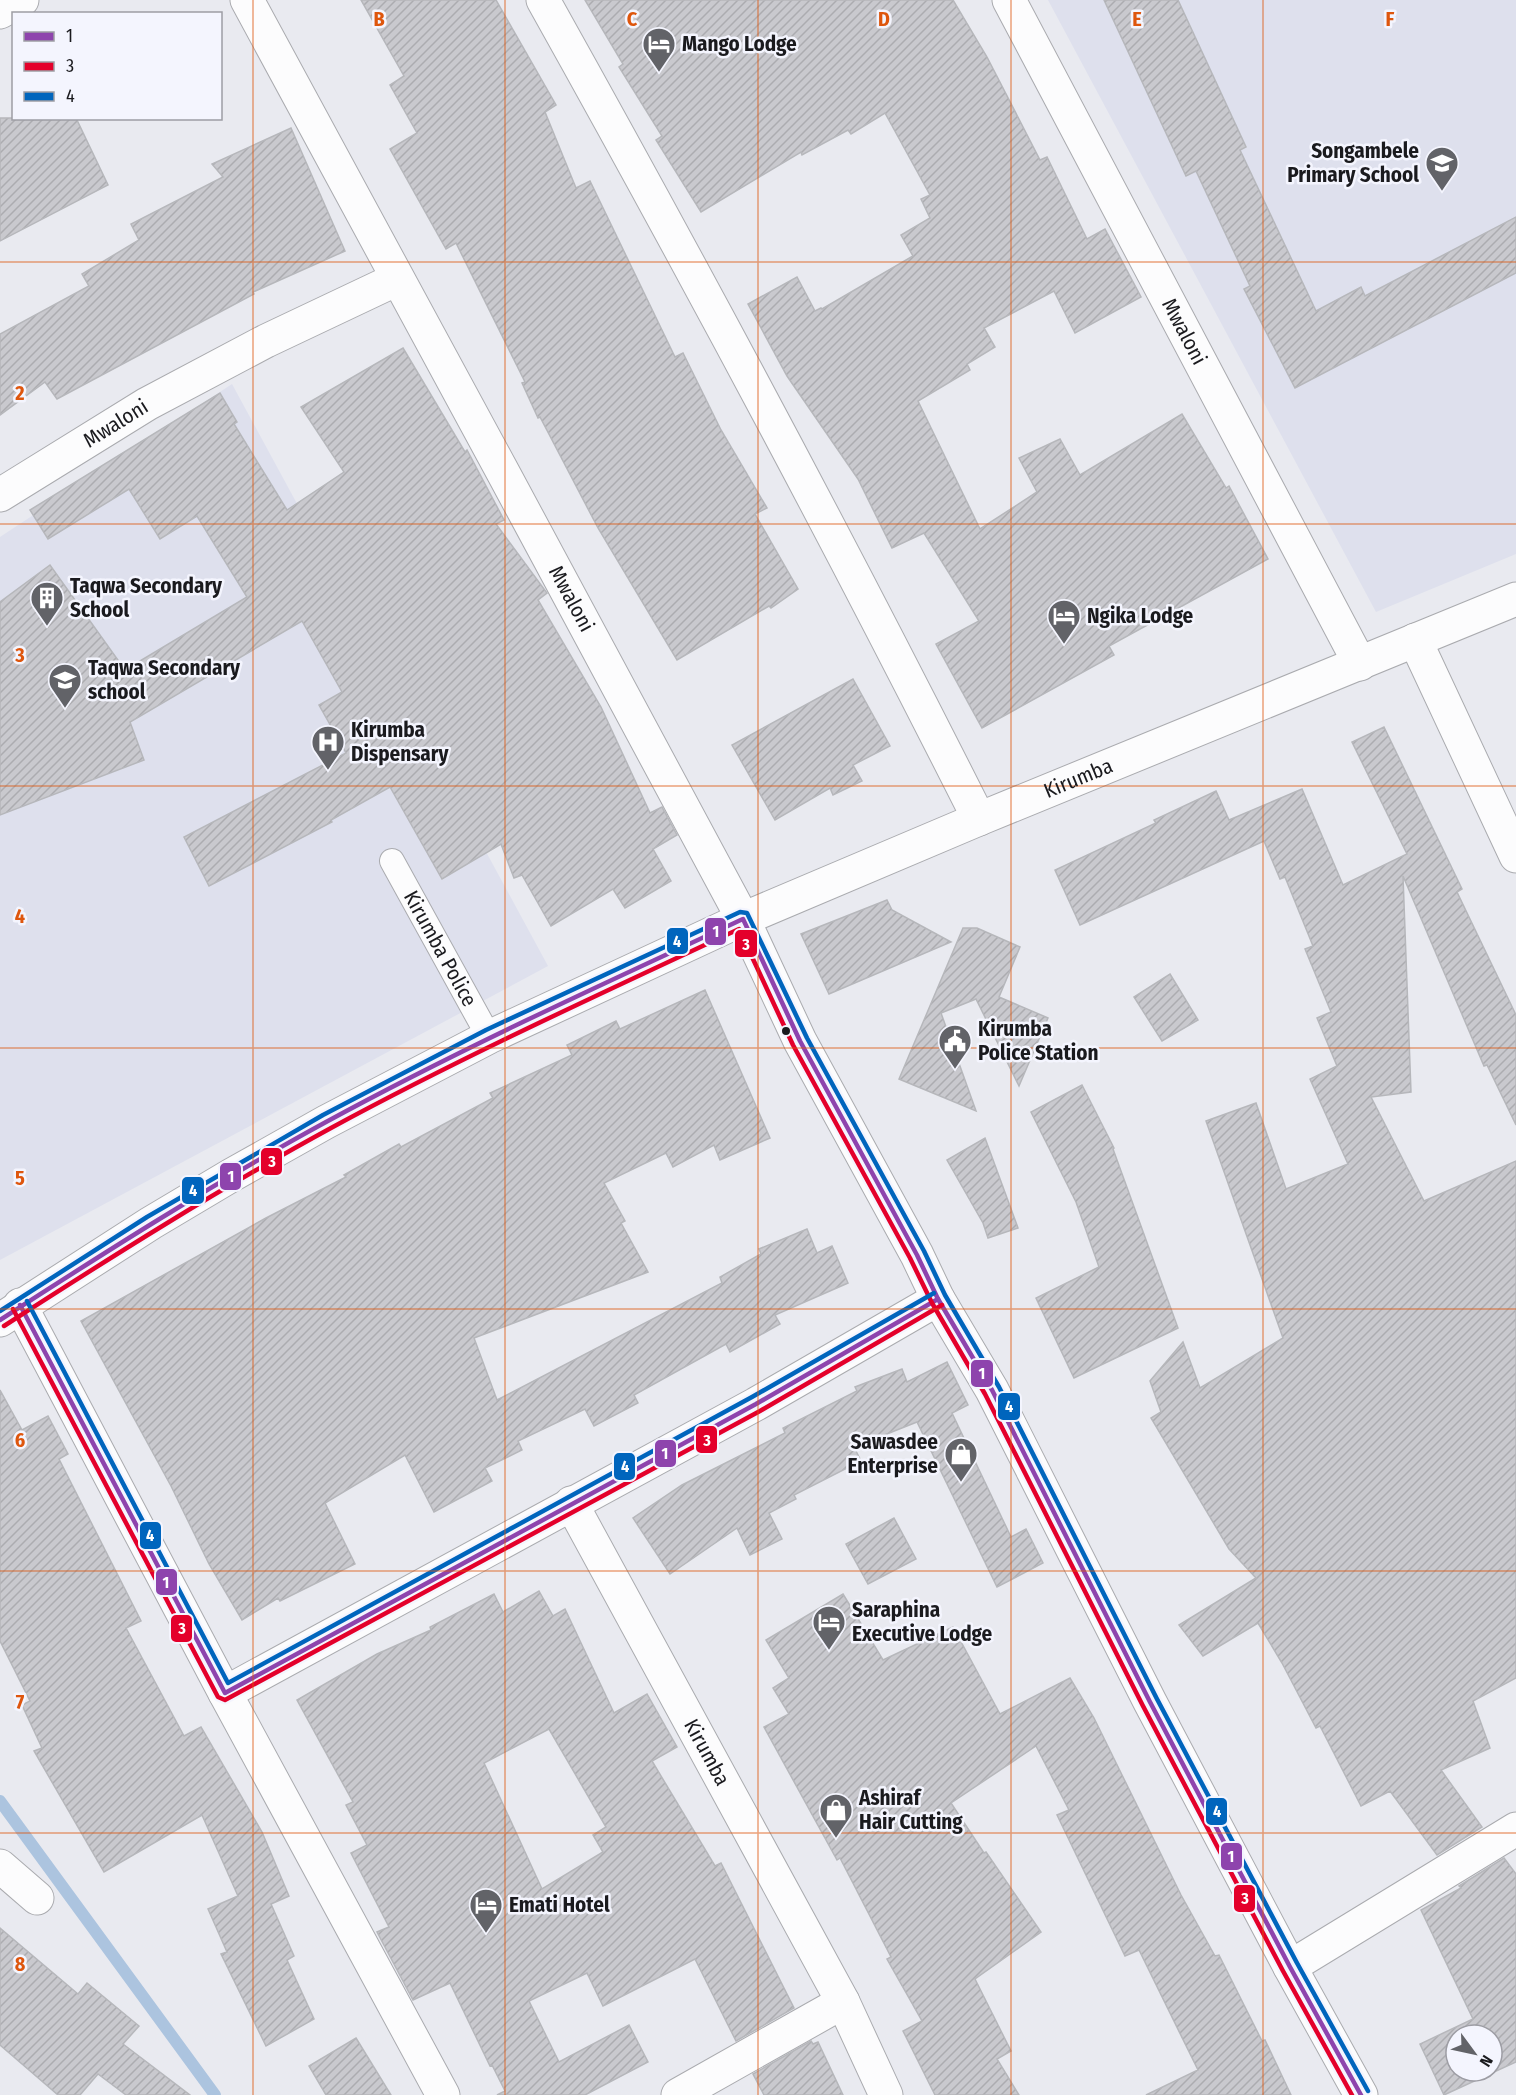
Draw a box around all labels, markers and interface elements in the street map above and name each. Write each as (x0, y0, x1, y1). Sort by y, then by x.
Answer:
text: B (373, 7, 385, 31)
text: C (627, 7, 638, 31)
text: D (878, 7, 890, 31)
text: E (1132, 7, 1142, 31)
text: F (1386, 7, 1395, 31)
legend (12, 12, 222, 120)
text: 1 (66, 25, 73, 47)
hotel icon: Mango Lodge (641, 26, 677, 73)
place label: Mango Lodge (682, 31, 797, 57)
text: 3 (66, 55, 74, 77)
text: 4 (66, 85, 75, 107)
place label: Songambele Primary School (1287, 138, 1419, 188)
school or university icon: Songambele Primary School (1424, 145, 1460, 192)
street label: Mwaloni (1156, 294, 1212, 369)
text: 2 (14, 381, 25, 405)
street label: Mwaloni (78, 394, 153, 453)
street label: Mwaloni (543, 561, 600, 636)
place label: Taqwa Secondary School (70, 573, 223, 623)
building icon: Taqwa Secondary School (29, 580, 65, 627)
hotel icon: Ngika Lodge (1046, 598, 1082, 645)
place label: Ngika Lodge (1087, 603, 1194, 629)
text: 3 (14, 643, 25, 667)
place label: Taqwa Secondary school (88, 655, 241, 705)
school or university icon: Taqwa Secondary school (47, 662, 83, 709)
place label: Kirumba Dispensary (351, 717, 449, 767)
hospital icon: Kirumba Dispensary (310, 724, 346, 771)
street label: Kirumba (1040, 753, 1117, 804)
street label: Kirumba Police (398, 886, 483, 1011)
text: 4 (15, 904, 25, 928)
line badge: 1 (704, 917, 727, 946)
text: 1 (713, 922, 719, 941)
line badge: 4 (666, 927, 689, 955)
line badge: 3 (734, 929, 758, 958)
text: 4 (673, 932, 681, 951)
text: 3 (741, 935, 750, 954)
place label: Kirumba Police Station (978, 1016, 1099, 1066)
public building icon: Kirumba Police Station (937, 1023, 973, 1070)
unlabelled marker (780, 1025, 792, 1037)
line badge: 3 (260, 1147, 283, 1176)
text: 3 (267, 1152, 276, 1171)
line badge: 1 (219, 1162, 242, 1191)
text: 5 (15, 1166, 25, 1190)
text: 1 (228, 1167, 234, 1186)
line badge: 4 (181, 1176, 205, 1205)
text: 4 (189, 1181, 197, 1200)
line badge: 1 (970, 1359, 994, 1388)
text: 1 (979, 1364, 985, 1383)
line badge: 4 (997, 1392, 1021, 1421)
text: 4 (1005, 1397, 1013, 1416)
line badge: 3 (695, 1425, 718, 1454)
text: 6 (15, 1428, 25, 1452)
place label: Sawasdee Enterprise (848, 1429, 938, 1479)
text: 3 (702, 1431, 711, 1450)
shop icon: Sawasdee Enterprise (943, 1436, 979, 1483)
line badge: 1 (654, 1439, 677, 1468)
text: 1 (662, 1444, 668, 1463)
line badge: 4 (613, 1452, 636, 1481)
text: 4 (621, 1457, 629, 1476)
line badge: 4 (139, 1521, 162, 1550)
text: 4 (146, 1526, 154, 1545)
line badge: 1 (155, 1568, 178, 1596)
text: 1 (163, 1573, 169, 1592)
place label: Saraphina Executive Lodge (852, 1597, 993, 1647)
hotel icon: Saraphina Executive Lodge (811, 1604, 847, 1651)
line badge: 3 (170, 1614, 193, 1643)
text: 3 (177, 1619, 186, 1638)
text: 7 (16, 1690, 25, 1714)
street label: Kirumba (678, 1714, 736, 1790)
place label: Ashiraf Hair Cutting (858, 1785, 963, 1835)
shop icon: Ashiraf Hair Cutting (818, 1792, 854, 1839)
line badge: 4 (1205, 1797, 1228, 1826)
text: 4 (1213, 1802, 1221, 1821)
line badge: 1 (1220, 1842, 1243, 1871)
text: 1 (1228, 1847, 1234, 1866)
line badge: 3 (1233, 1884, 1256, 1913)
hotel icon: Emati Hotel (468, 1887, 504, 1934)
text: 3 (1240, 1889, 1249, 1908)
place label: Emati Hotel (509, 1892, 610, 1918)
text: 8 (15, 1952, 26, 1976)
north arrow (1444, 2023, 1504, 2083)
text: N (1476, 2052, 1497, 2070)

